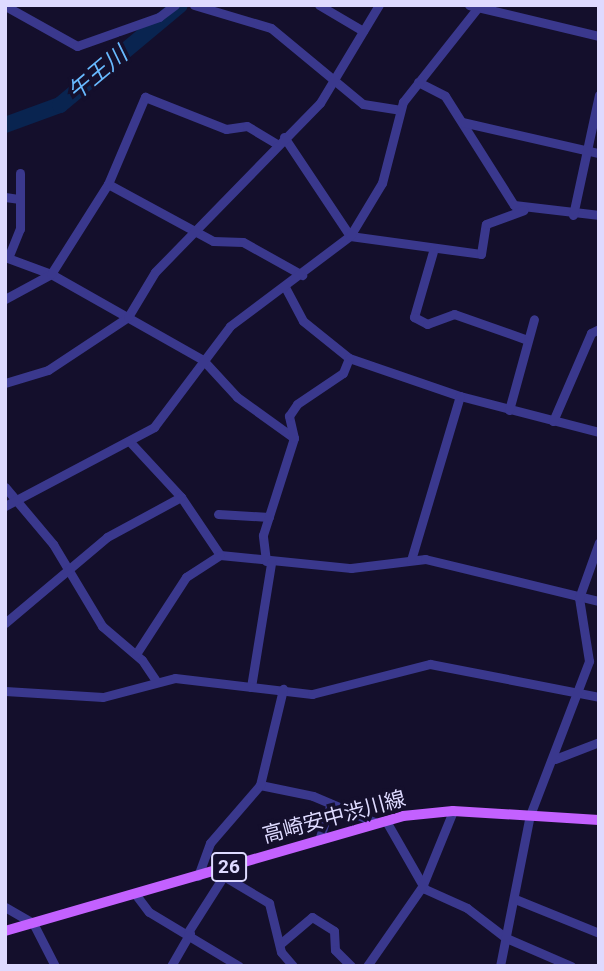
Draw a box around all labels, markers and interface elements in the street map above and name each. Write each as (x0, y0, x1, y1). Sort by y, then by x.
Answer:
water label: 午王川 (63, 41, 133, 107)
street label: 高崎安中渋川線 (260, 786, 408, 848)
road number: 26 (210, 852, 248, 882)

